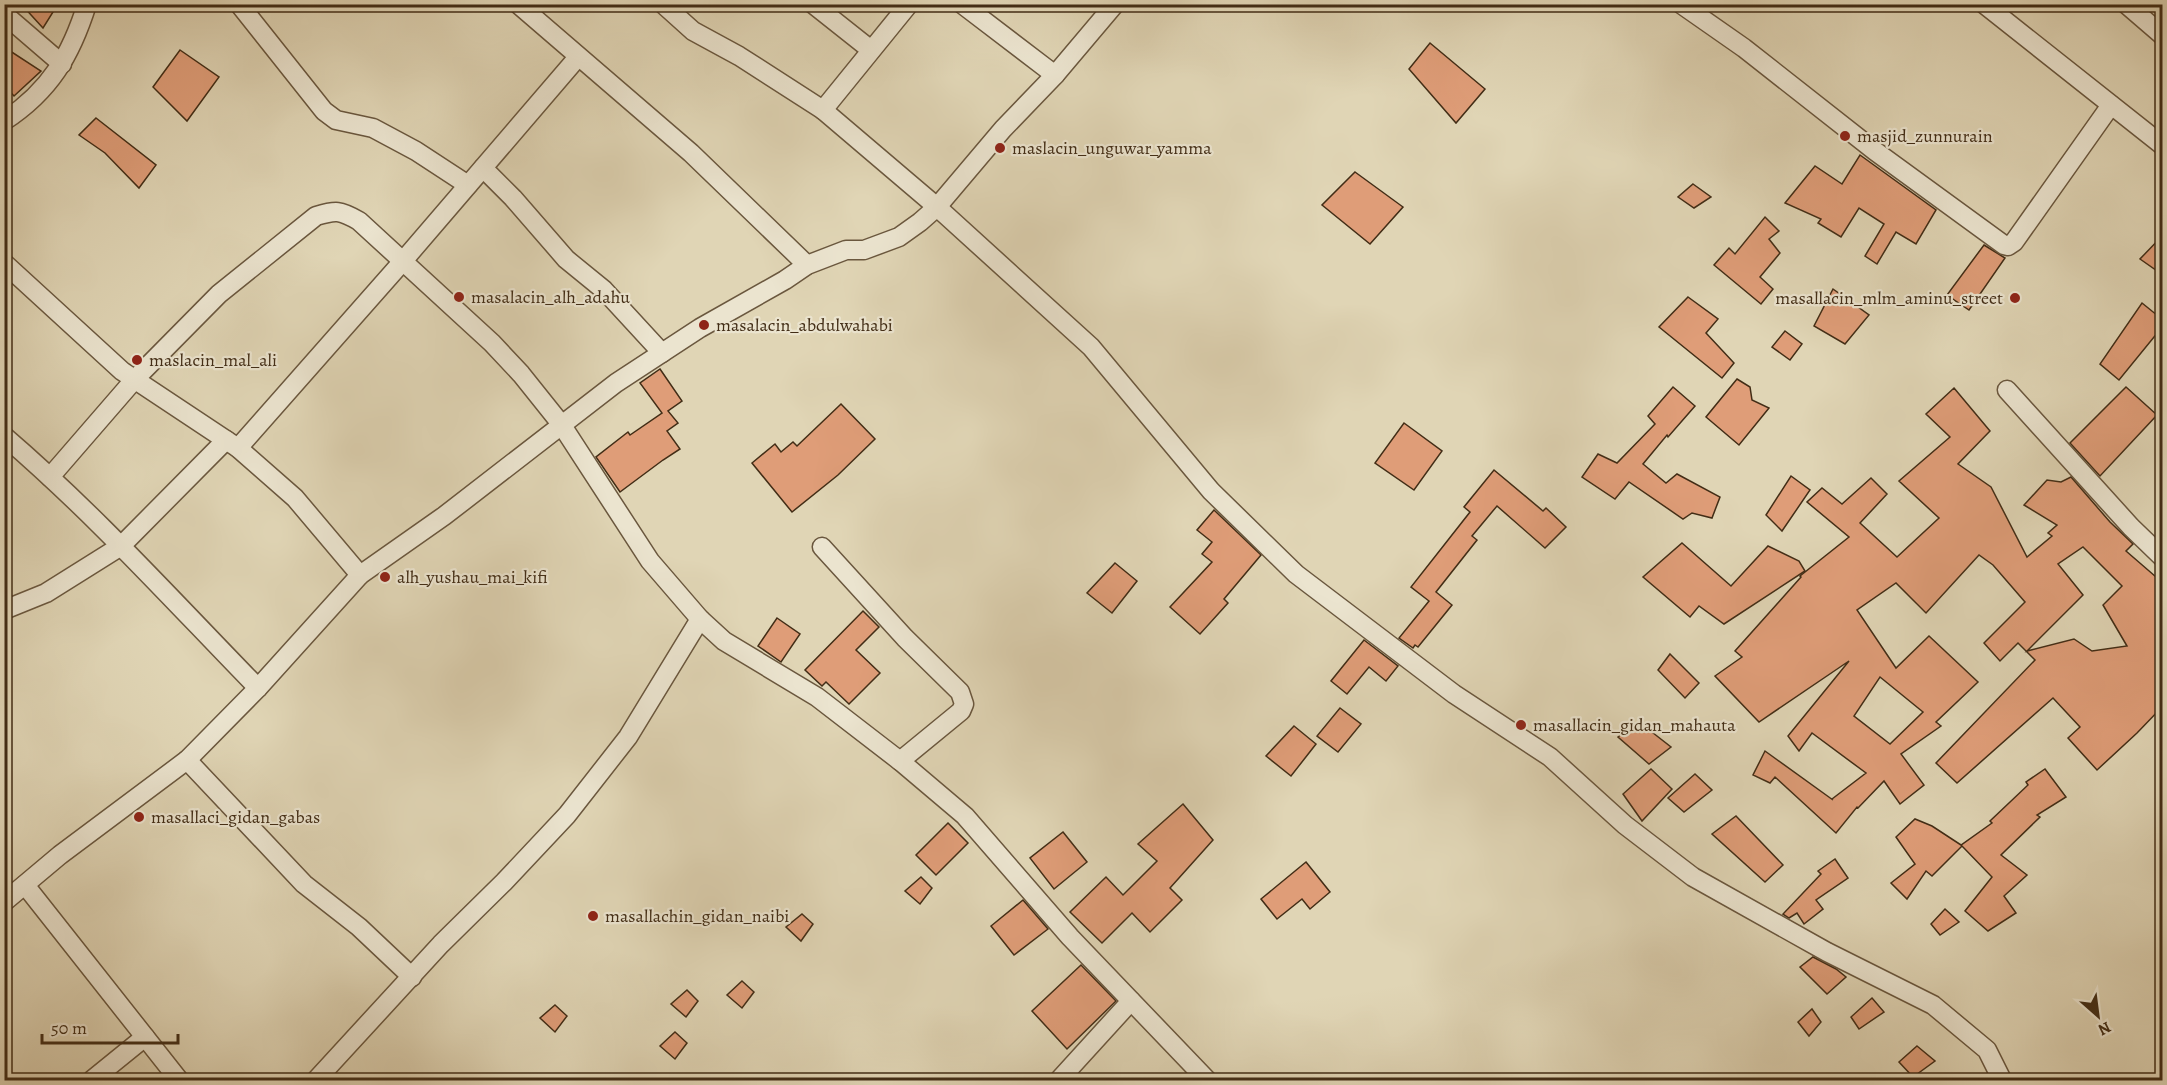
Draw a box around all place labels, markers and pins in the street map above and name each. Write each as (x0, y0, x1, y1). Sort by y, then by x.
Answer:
place label: masjid_zunnurain (1857, 124, 1993, 148)
marker: masjid_zunnurain (1838, 129, 1852, 143)
place label: maslacin_unguwar_yamma (1012, 136, 1212, 160)
marker: maslacin_unguwar_yamma (993, 141, 1007, 155)
place label: masalacin_alh_adahu (471, 285, 630, 309)
place label: masallacin_mlm_aminu_street (1775, 286, 2003, 310)
marker: masalacin_alh_adahu (452, 290, 466, 304)
marker: masallacin_mlm_aminu_street (2008, 291, 2022, 305)
place label: masalacin_abdulwahabi (716, 313, 893, 337)
marker: masalacin_abdulwahabi (697, 318, 711, 332)
place label: maslacin_mal_ali (149, 348, 277, 372)
marker: maslacin_mal_ali (130, 353, 144, 367)
place label: alh_yushau_mai_kifi (397, 565, 548, 589)
marker: alh_yushau_mai_kifi (378, 570, 392, 584)
place label: masallacin_gidan_mahauta (1533, 713, 1736, 737)
marker: masallacin_gidan_mahauta (1514, 718, 1528, 732)
place label: masallaci_gidan_gabas (151, 805, 320, 829)
marker: masallaci_gidan_gabas (132, 810, 146, 824)
place label: masallachin_gidan_naibi (605, 904, 789, 928)
marker: masallachin_gidan_naibi (586, 909, 600, 923)

